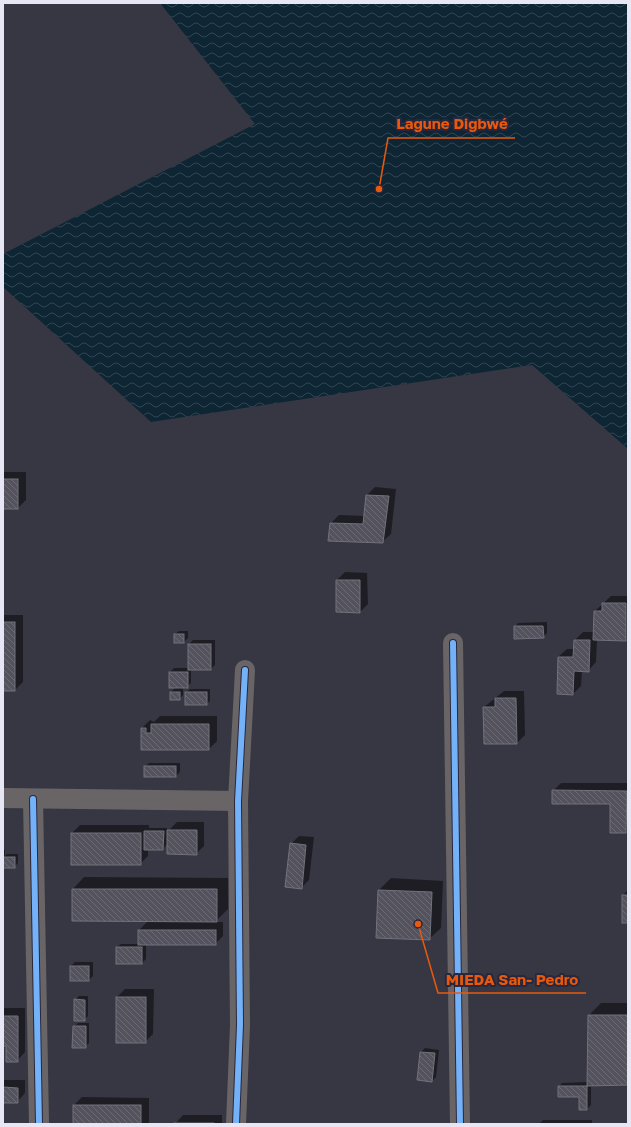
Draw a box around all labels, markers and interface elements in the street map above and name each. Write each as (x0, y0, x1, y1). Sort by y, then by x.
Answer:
callout: Lagune Digbwé (388, 111, 515, 138)
text: Lagune Digbwé (396, 114, 508, 132)
callout: MIEDA San- Pedro (438, 966, 586, 993)
text: MIEDA San- Pedro (446, 970, 578, 988)

